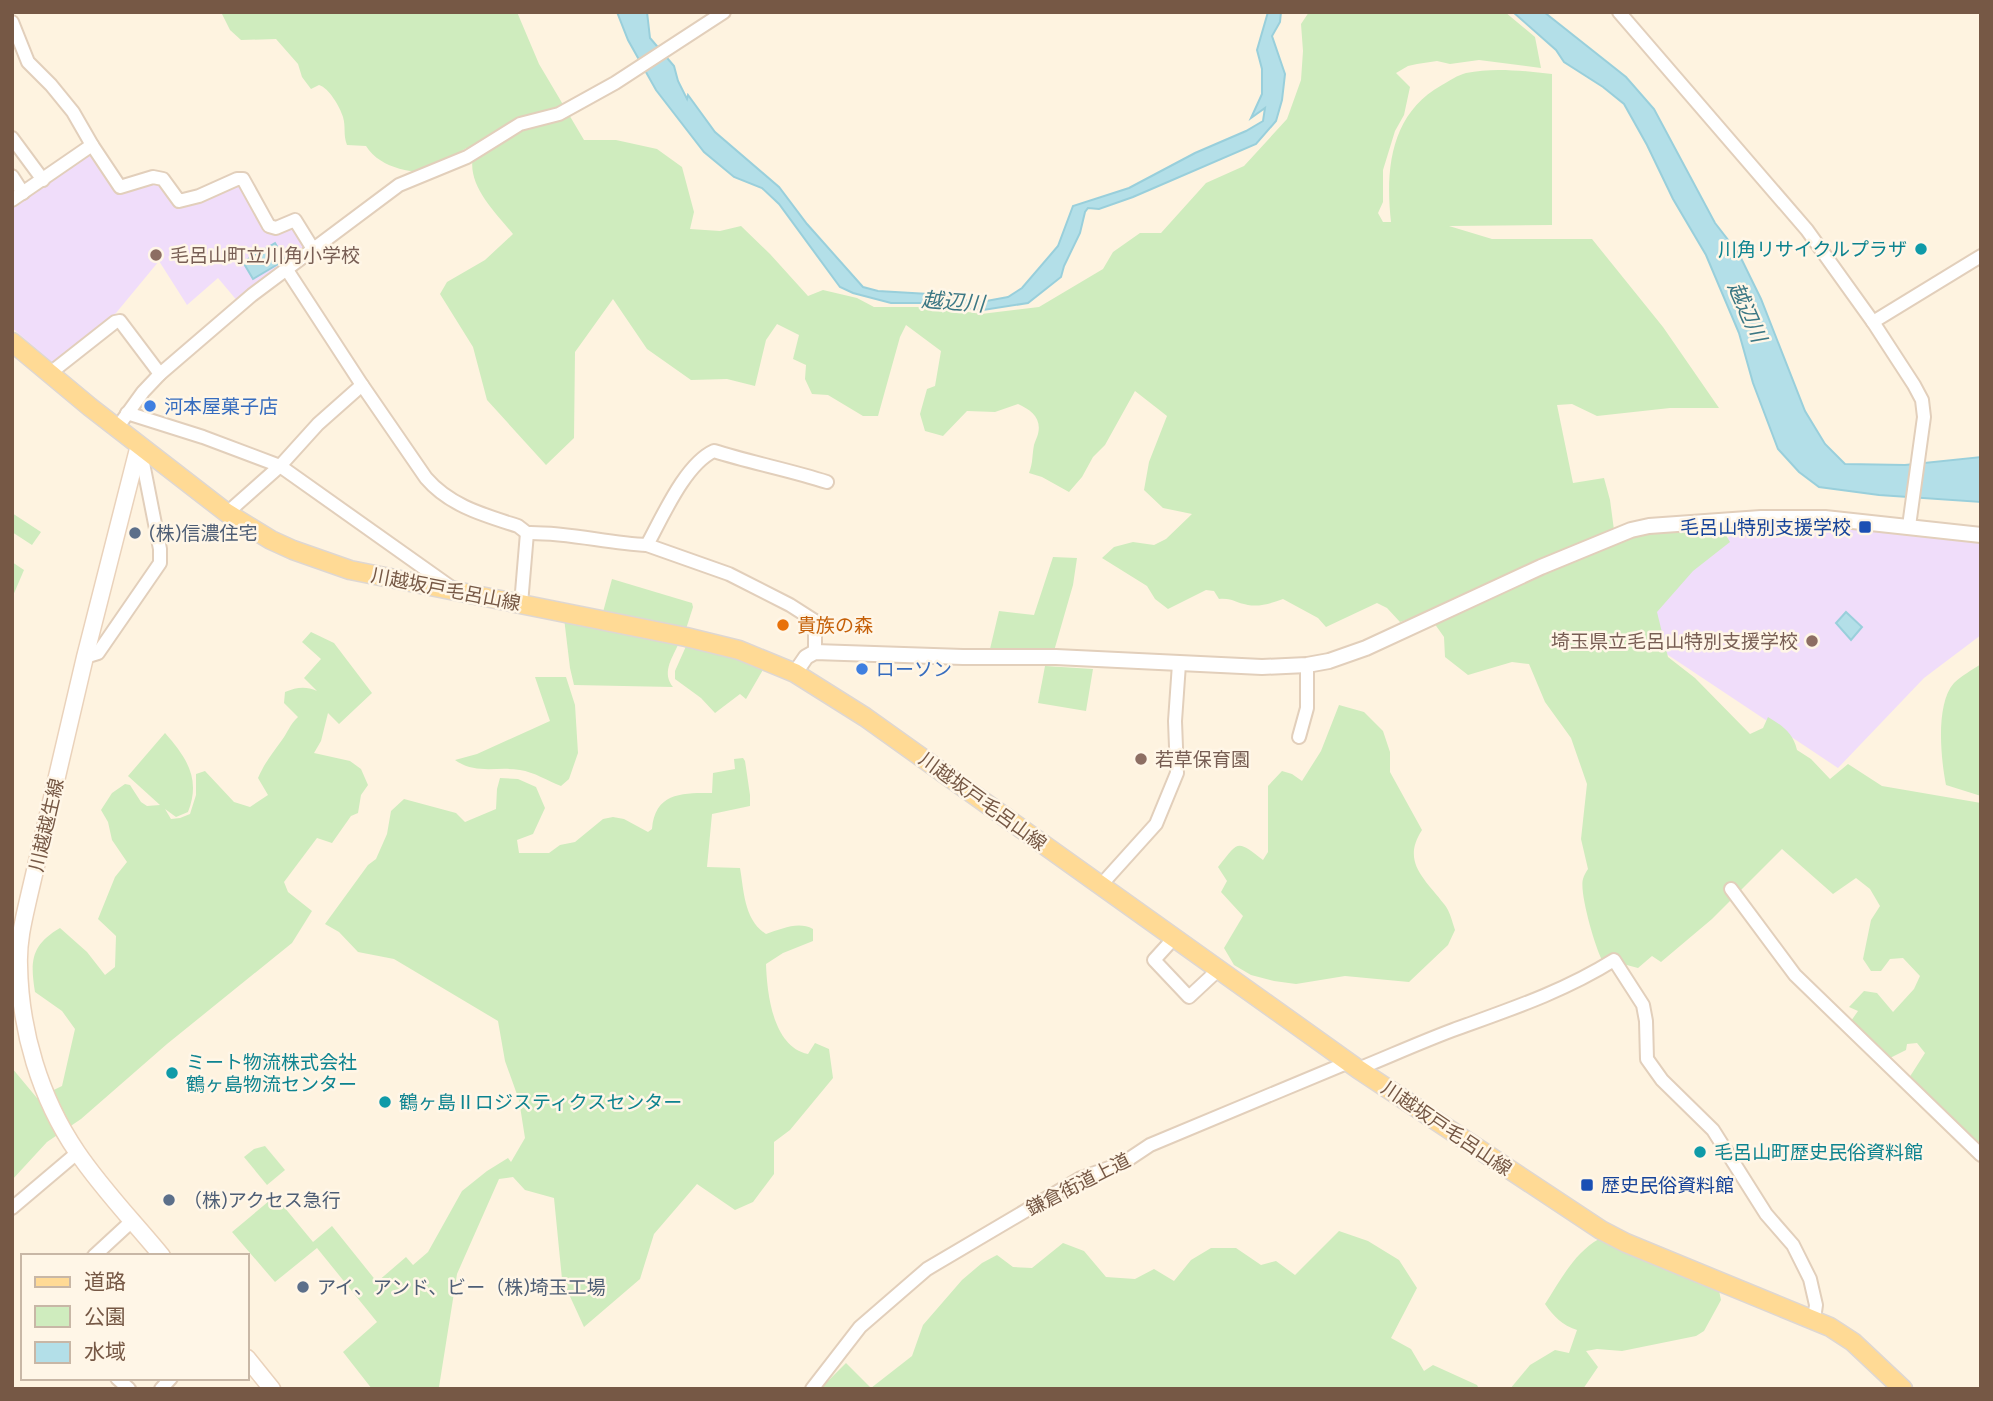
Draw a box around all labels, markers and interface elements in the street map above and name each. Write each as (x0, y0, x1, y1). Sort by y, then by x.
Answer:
place label: 川角リサイクルプラザ (1718, 238, 1907, 261)
marker: 川角リサイクルプラザ (1913, 241, 1929, 257)
place label: 毛呂山町立川角小学校 (170, 244, 360, 267)
marker: 毛呂山町立川角小学校 (148, 247, 164, 263)
water label: 越辺川 (1723, 278, 1773, 347)
water label: 越辺川 (921, 287, 987, 316)
place label: 河本屋菓子店 (164, 395, 278, 418)
marker: 河本屋菓子店 (142, 398, 158, 414)
place label: 毛呂山特別支援学校 (1680, 516, 1851, 539)
marker: 毛呂山特別支援学校 (1857, 519, 1873, 535)
place label: (株)信濃住宅 (149, 522, 257, 545)
marker: (株)信濃住宅 (127, 525, 143, 541)
street label: 川越坂戸毛呂山線 (369, 564, 523, 615)
place label: 貴族の森 (797, 614, 873, 637)
marker: 貴族の森 (775, 617, 791, 633)
place label: 埼玉県立毛呂山特別支援学校 (1551, 630, 1798, 653)
marker: 埼玉県立毛呂山特別支援学校 (1804, 633, 1820, 649)
place label: ローソン (876, 658, 952, 681)
marker: ローソン (854, 661, 870, 677)
street label: 川越坂戸毛呂山線 (914, 747, 1051, 855)
place label: 若草保育園 (1155, 748, 1250, 771)
marker: 若草保育園 (1133, 751, 1149, 767)
street label: 川越越生線 (25, 776, 68, 874)
place label: ミート物流株式会社 鶴ヶ島物流センター (186, 1051, 357, 1096)
marker: ミート物流株式会社 鶴ヶ島物流センター (164, 1065, 180, 1081)
street label: 川越坂戸毛呂山線 (1377, 1076, 1516, 1180)
place label: 鶴ヶ島Ⅱロジスティクスセンター (399, 1091, 682, 1114)
marker: 鶴ヶ島Ⅱロジスティクスセンター (377, 1094, 393, 1110)
place label: 毛呂山町歴史民俗資料館 (1714, 1141, 1923, 1164)
marker: 毛呂山町歴史民俗資料館 (1692, 1144, 1708, 1160)
street label: 鎌倉街道上道 (1022, 1148, 1134, 1221)
place label: 歴史民俗資料館 (1601, 1174, 1734, 1197)
marker: 歴史民俗資料館 (1579, 1177, 1595, 1193)
place label: （株)アクセス急行 (183, 1189, 341, 1212)
marker: （株)アクセス急行 (161, 1192, 177, 1208)
legend (21, 1254, 248, 1380)
text: 道路 (84, 1269, 126, 1294)
place label: アイ、アンド、ビー（株)埼玉工場 (317, 1276, 606, 1299)
marker: アイ、アンド、ビー（株)埼玉工場 (295, 1279, 311, 1295)
text: 公園 (84, 1304, 126, 1329)
text: 水域 (84, 1339, 126, 1364)

